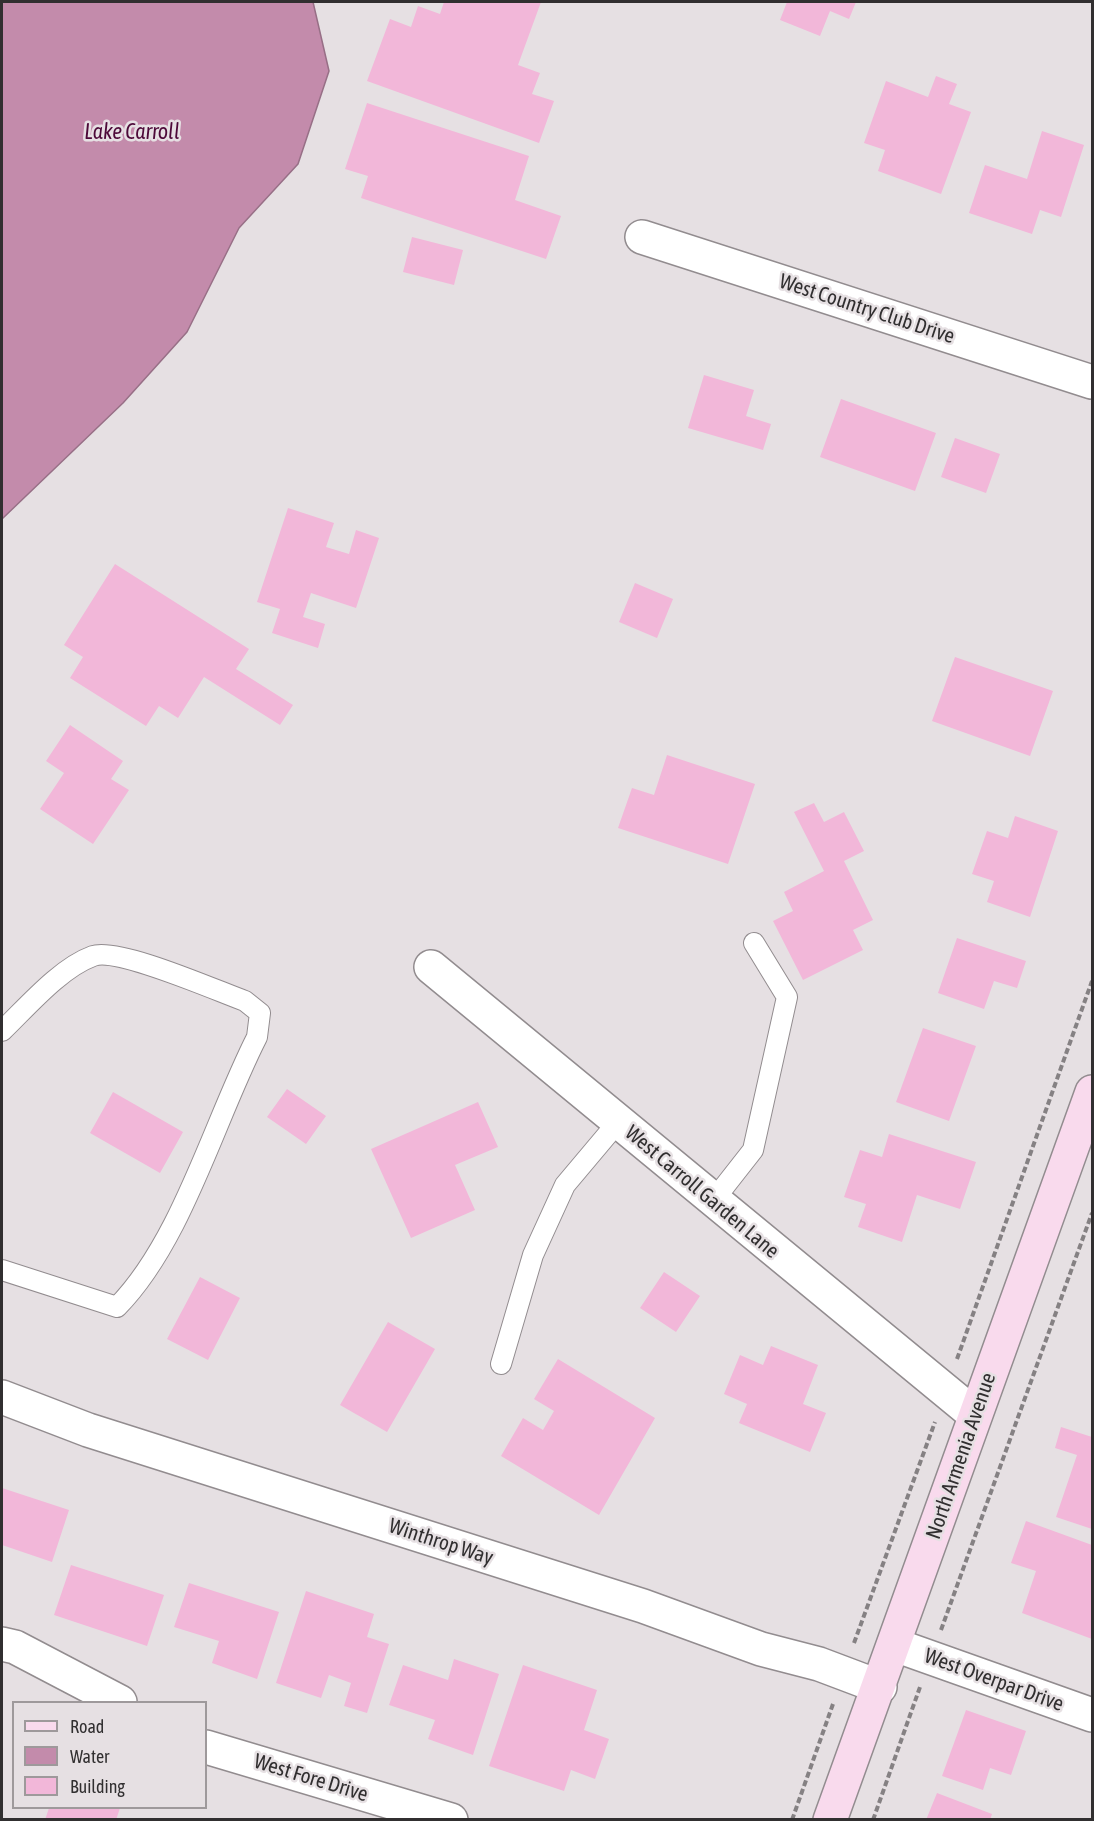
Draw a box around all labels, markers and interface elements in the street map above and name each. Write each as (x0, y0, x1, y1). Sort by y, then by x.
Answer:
water label: Lake Carroll (84, 119, 180, 145)
street label: West Country Club Drive (776, 269, 958, 349)
street label: West Carroll Garden Lane (620, 1120, 784, 1264)
street label: North Armenia Avenue (921, 1370, 1001, 1542)
street label: Winthrop Way (386, 1513, 496, 1571)
street label: West Overpar Drive (921, 1643, 1067, 1717)
legend (12, 1701, 207, 1809)
text: Road (70, 1716, 104, 1737)
text: Water (70, 1746, 109, 1767)
street label: West Fore Drive (251, 1749, 371, 1807)
text: Building (70, 1776, 125, 1797)

